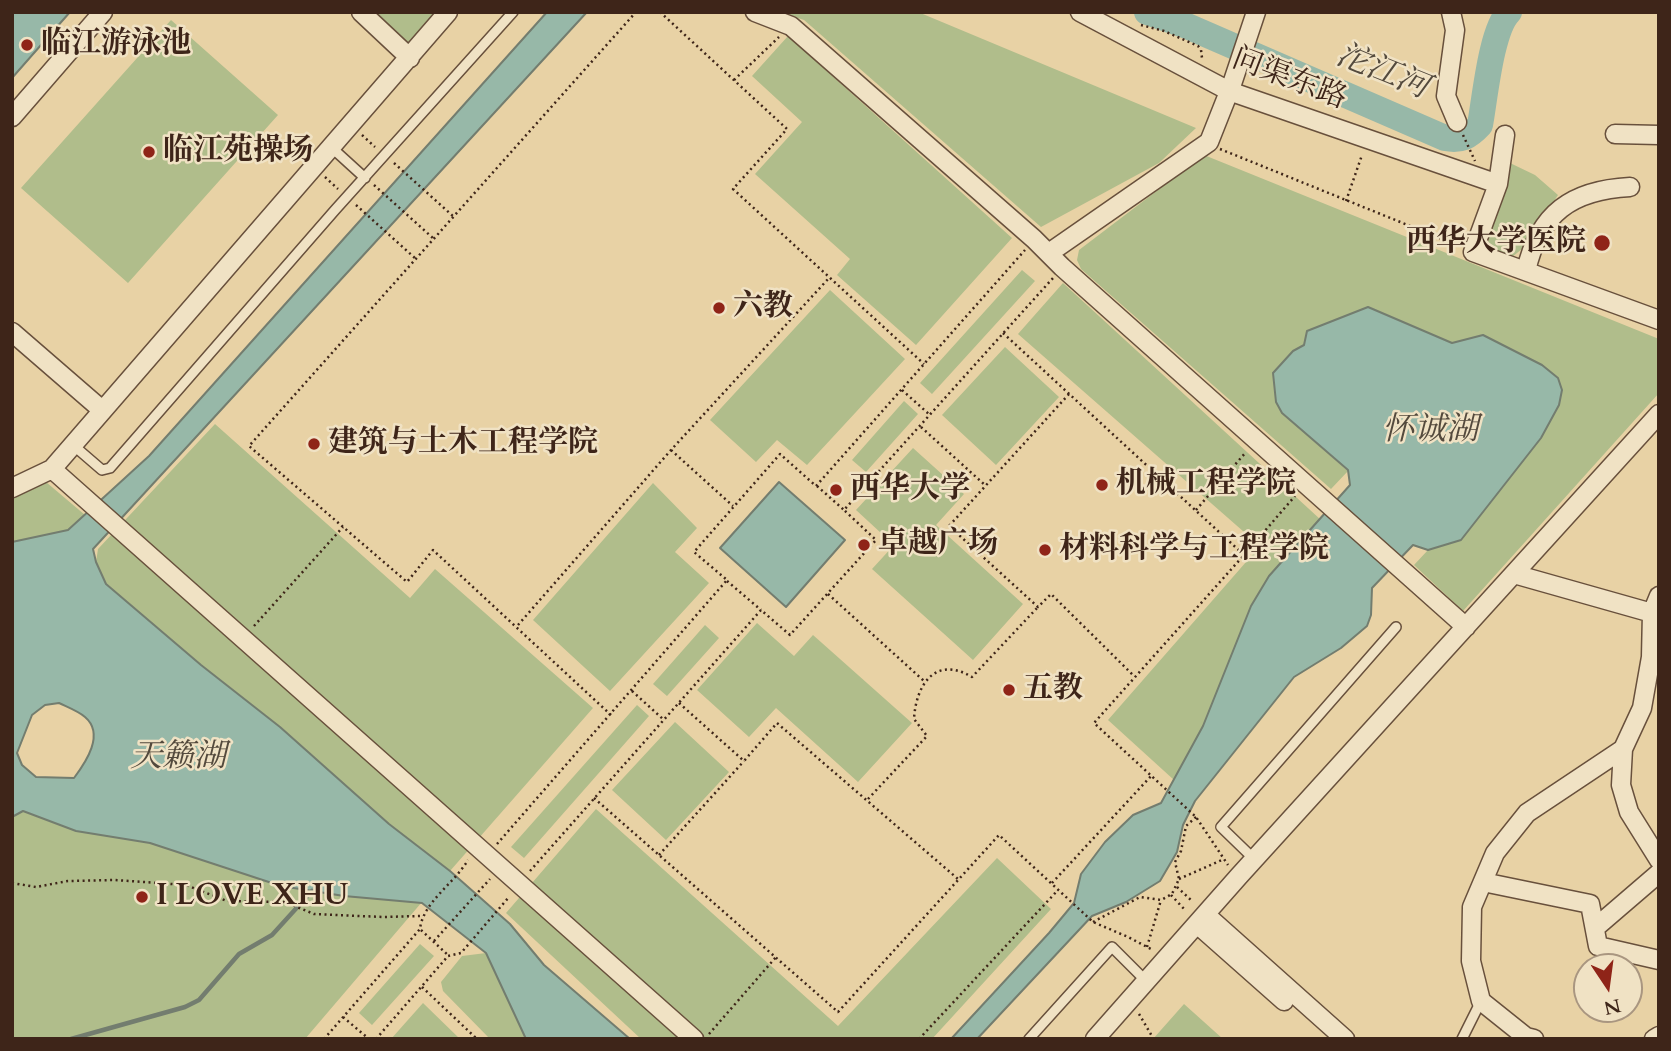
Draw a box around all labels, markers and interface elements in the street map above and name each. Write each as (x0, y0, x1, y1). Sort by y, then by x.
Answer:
place label: 临江游泳池 (41, 27, 191, 63)
marker: 临江游泳池 (19, 37, 35, 53)
water label: 沱江河 (1330, 37, 1434, 109)
street label: 问渠东路 (1227, 42, 1351, 118)
place label: 临江苑操场 (163, 134, 313, 170)
marker: 临江苑操场 (141, 144, 157, 160)
place label: 西华大学医院 (1406, 225, 1586, 261)
marker: 西华大学医院 (1592, 233, 1612, 253)
place label: 六教 (733, 290, 793, 326)
marker: 六教 (711, 300, 727, 316)
water label: 怀诚湖 (1382, 413, 1478, 451)
place label: 建筑与土木工程学院 (328, 426, 598, 462)
marker: 建筑与土木工程学院 (306, 436, 322, 452)
place label: 机械工程学院 (1116, 467, 1296, 503)
place label: 西华大学 (850, 472, 970, 508)
marker: 机械工程学院 (1094, 477, 1110, 493)
marker: 西华大学 (828, 482, 844, 498)
place label: 卓越广场 (878, 527, 998, 563)
place label: 材料科学与工程学院 (1059, 532, 1329, 568)
marker: 卓越广场 (856, 537, 872, 553)
marker: 材料科学与工程学院 (1037, 542, 1053, 558)
place label: 五教 (1023, 672, 1083, 708)
marker: 五教 (1001, 682, 1017, 698)
water label: 天籁湖 (130, 740, 226, 778)
place label: I LOVE XHU (156, 879, 348, 915)
marker: I LOVE XHU (134, 889, 150, 905)
north arrow (1573, 953, 1643, 1023)
text: N (1601, 992, 1623, 1021)

